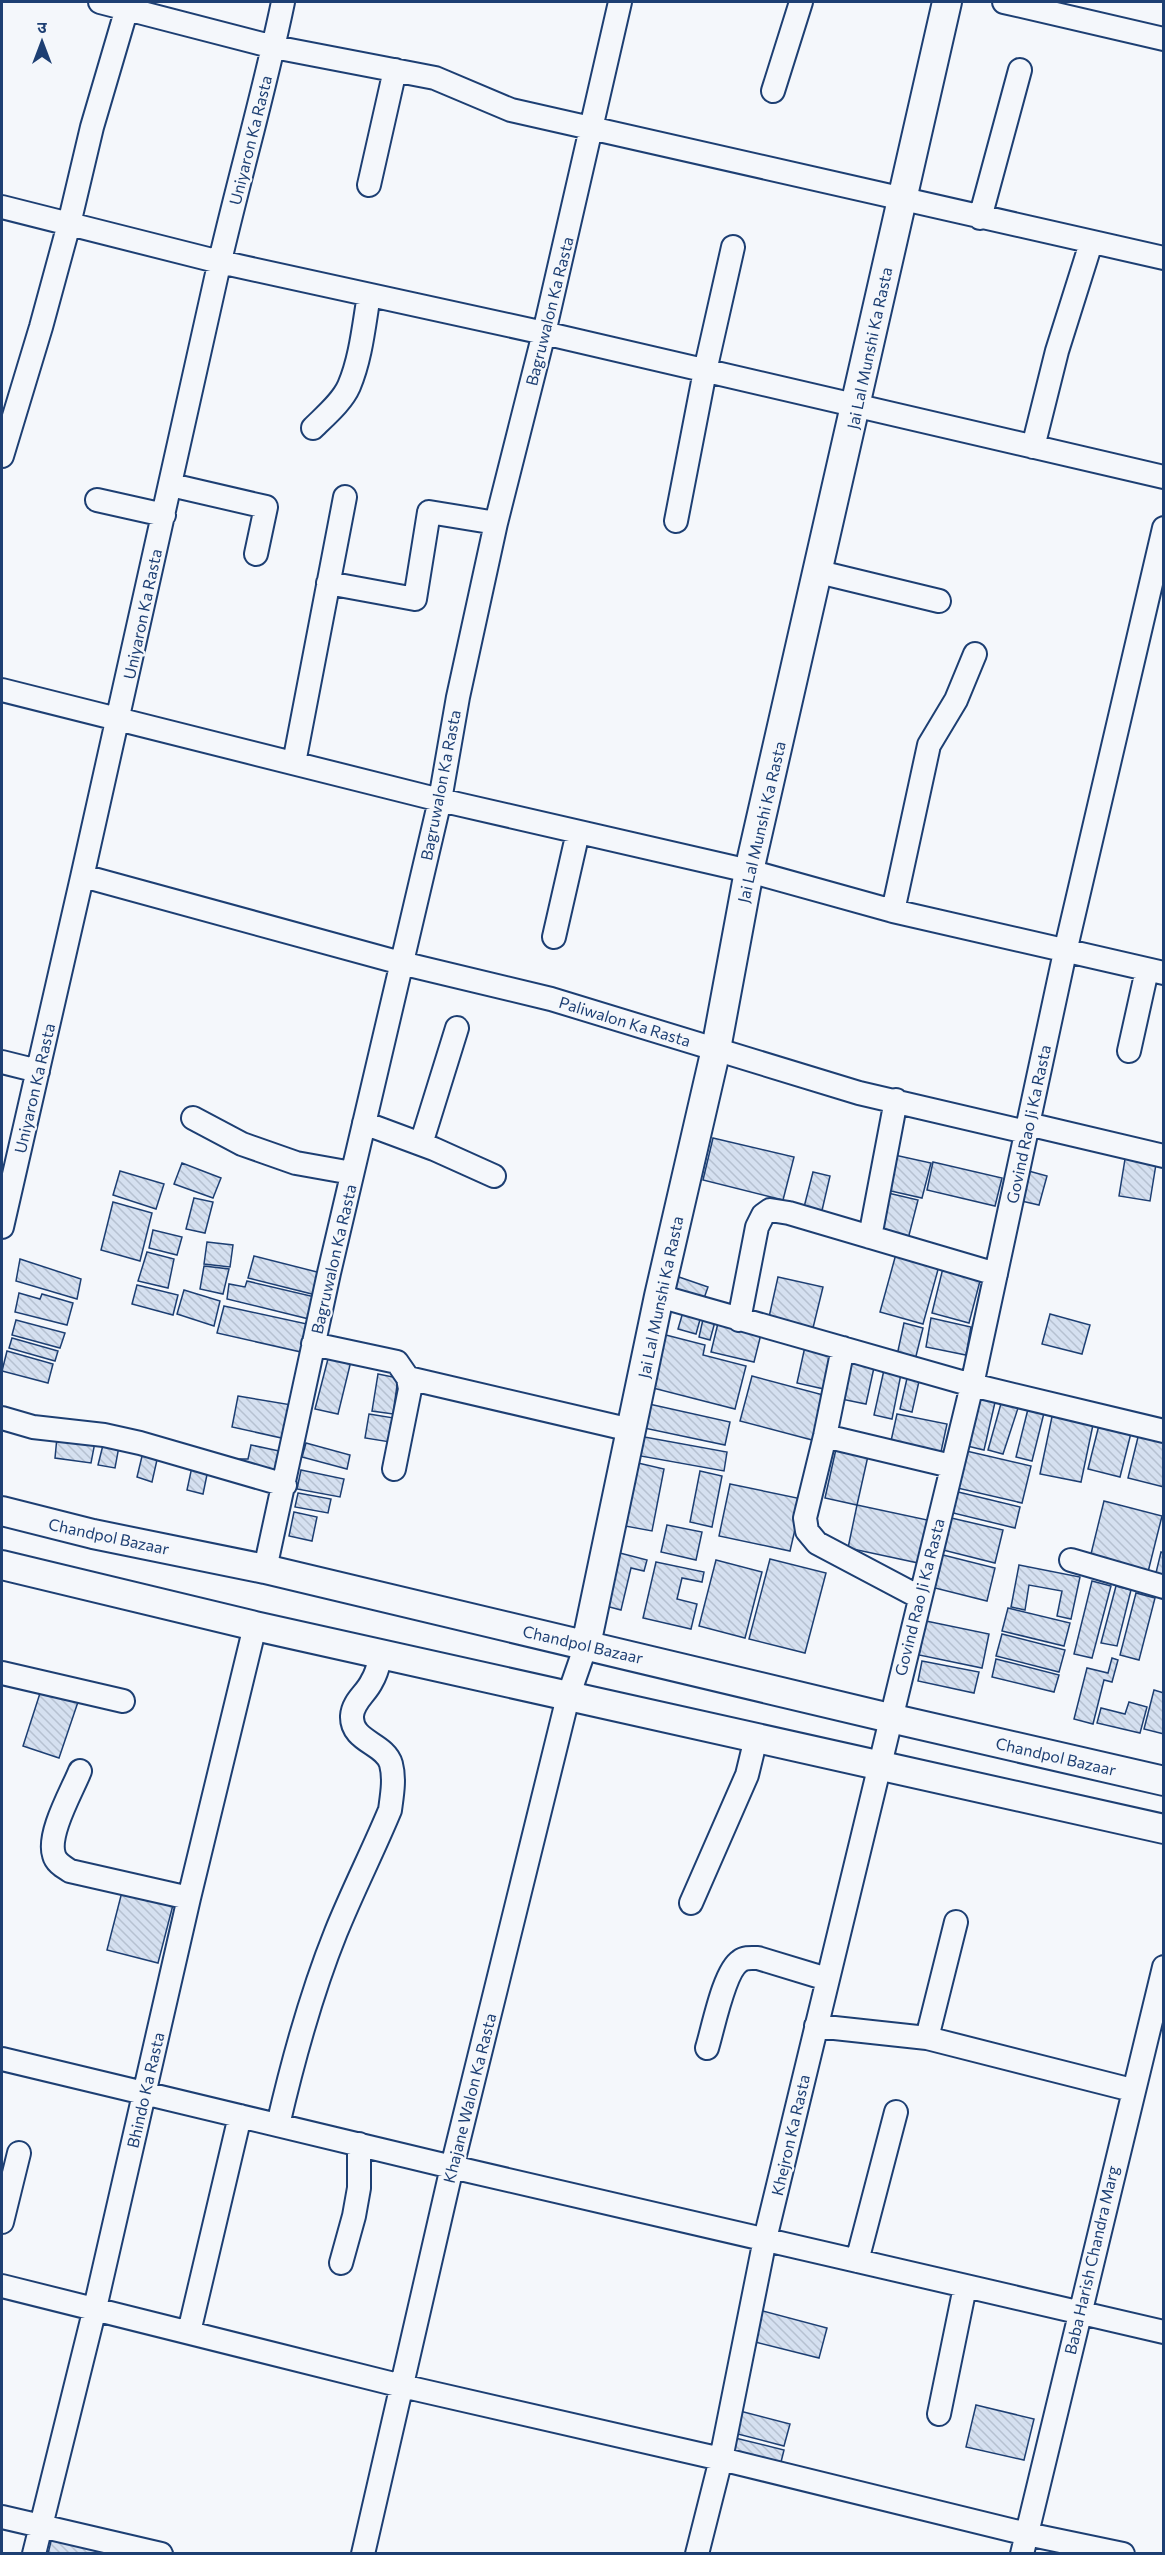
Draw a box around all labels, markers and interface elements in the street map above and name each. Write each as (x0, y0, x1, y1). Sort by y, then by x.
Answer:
north arrow (12, 12, 72, 72)
text: उ (37, 17, 47, 36)
street label: Uniyaron Ka Rasta (225, 73, 275, 207)
street label: Bagruwalon Ka Rasta (521, 234, 577, 388)
street label: Jai Lal Munshi Ka Rasta (843, 265, 895, 431)
street label: Uniyaron Ka Rasta (119, 547, 165, 681)
street label: Bagruwalon Ka Rasta (416, 708, 464, 862)
street label: Jai Lal Munshi Ka Rasta (733, 739, 789, 905)
street label: Paliwalon Ka Rasta (557, 992, 693, 1050)
street label: Uniyaron Ka Rasta (10, 1021, 58, 1155)
street label: Govind Rao Ji Ka Rasta (1002, 1043, 1054, 1205)
street label: Bagruwalon Ka Rasta (307, 1182, 359, 1336)
street label: Jai Lal Munshi Ka Rasta (634, 1214, 686, 1380)
street label: Chandpol Bazaar (47, 1514, 172, 1558)
street label: Govind Rao Ji Ka Rasta (890, 1516, 948, 1678)
street label: Chandpol Bazaar (521, 1621, 646, 1667)
street label: Chandpol Bazaar (994, 1733, 1119, 1779)
street label: Khajane Walon Ka Rasta (439, 2011, 499, 2185)
street label: Bhindo Ka Rasta (122, 2030, 168, 2150)
street label: Khejron Ka Rasta (767, 2073, 813, 2197)
street label: Baba Harish Chandra Marg (1060, 2163, 1122, 2356)

